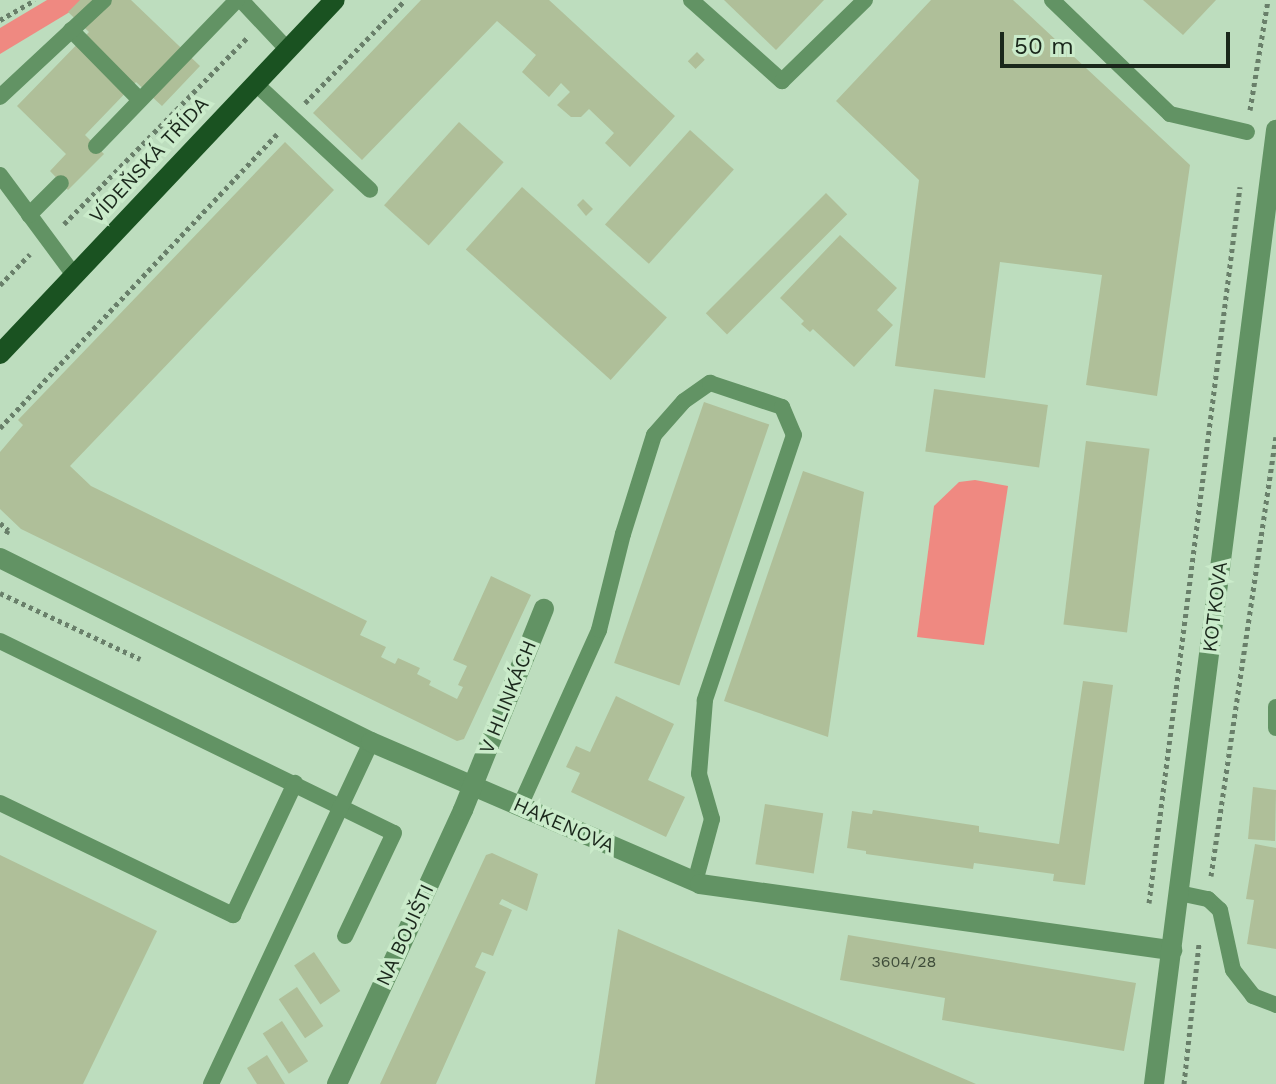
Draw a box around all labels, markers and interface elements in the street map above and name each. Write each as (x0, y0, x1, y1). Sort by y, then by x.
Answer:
scale bar (1004, 16, 1234, 66)
text: 50 m (1014, 32, 1074, 60)
street label: VÍDEŇSKÁ TŘÍDA (84, 91, 214, 229)
street label: KOTKOVA (1198, 560, 1232, 654)
street label: V HLINKÁCH (474, 636, 542, 758)
street label: HAKENOVA (510, 792, 618, 858)
street label: NA BOJIŠTI (371, 880, 439, 990)
house number: 3604/28 (872, 952, 936, 972)

